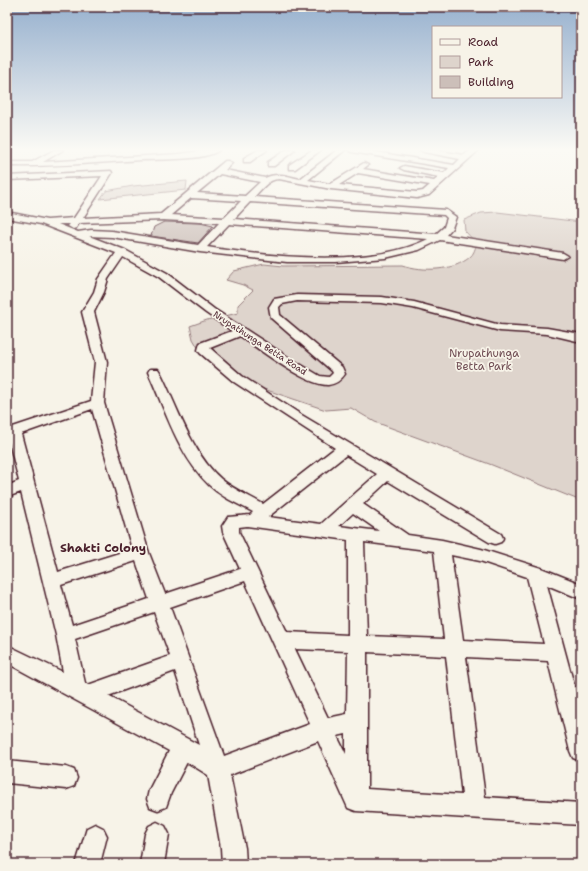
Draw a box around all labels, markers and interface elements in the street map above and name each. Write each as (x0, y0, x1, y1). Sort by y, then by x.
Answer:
legend (432, 26, 562, 98)
text: Road (468, 34, 499, 50)
text: Park (468, 54, 494, 70)
text: Building (468, 74, 514, 90)
street label: Nrupathunga Betta Road (211, 308, 309, 378)
park label: Nrupathunga Betta Park (449, 346, 519, 374)
district label: Shakti Colony (60, 540, 146, 556)

